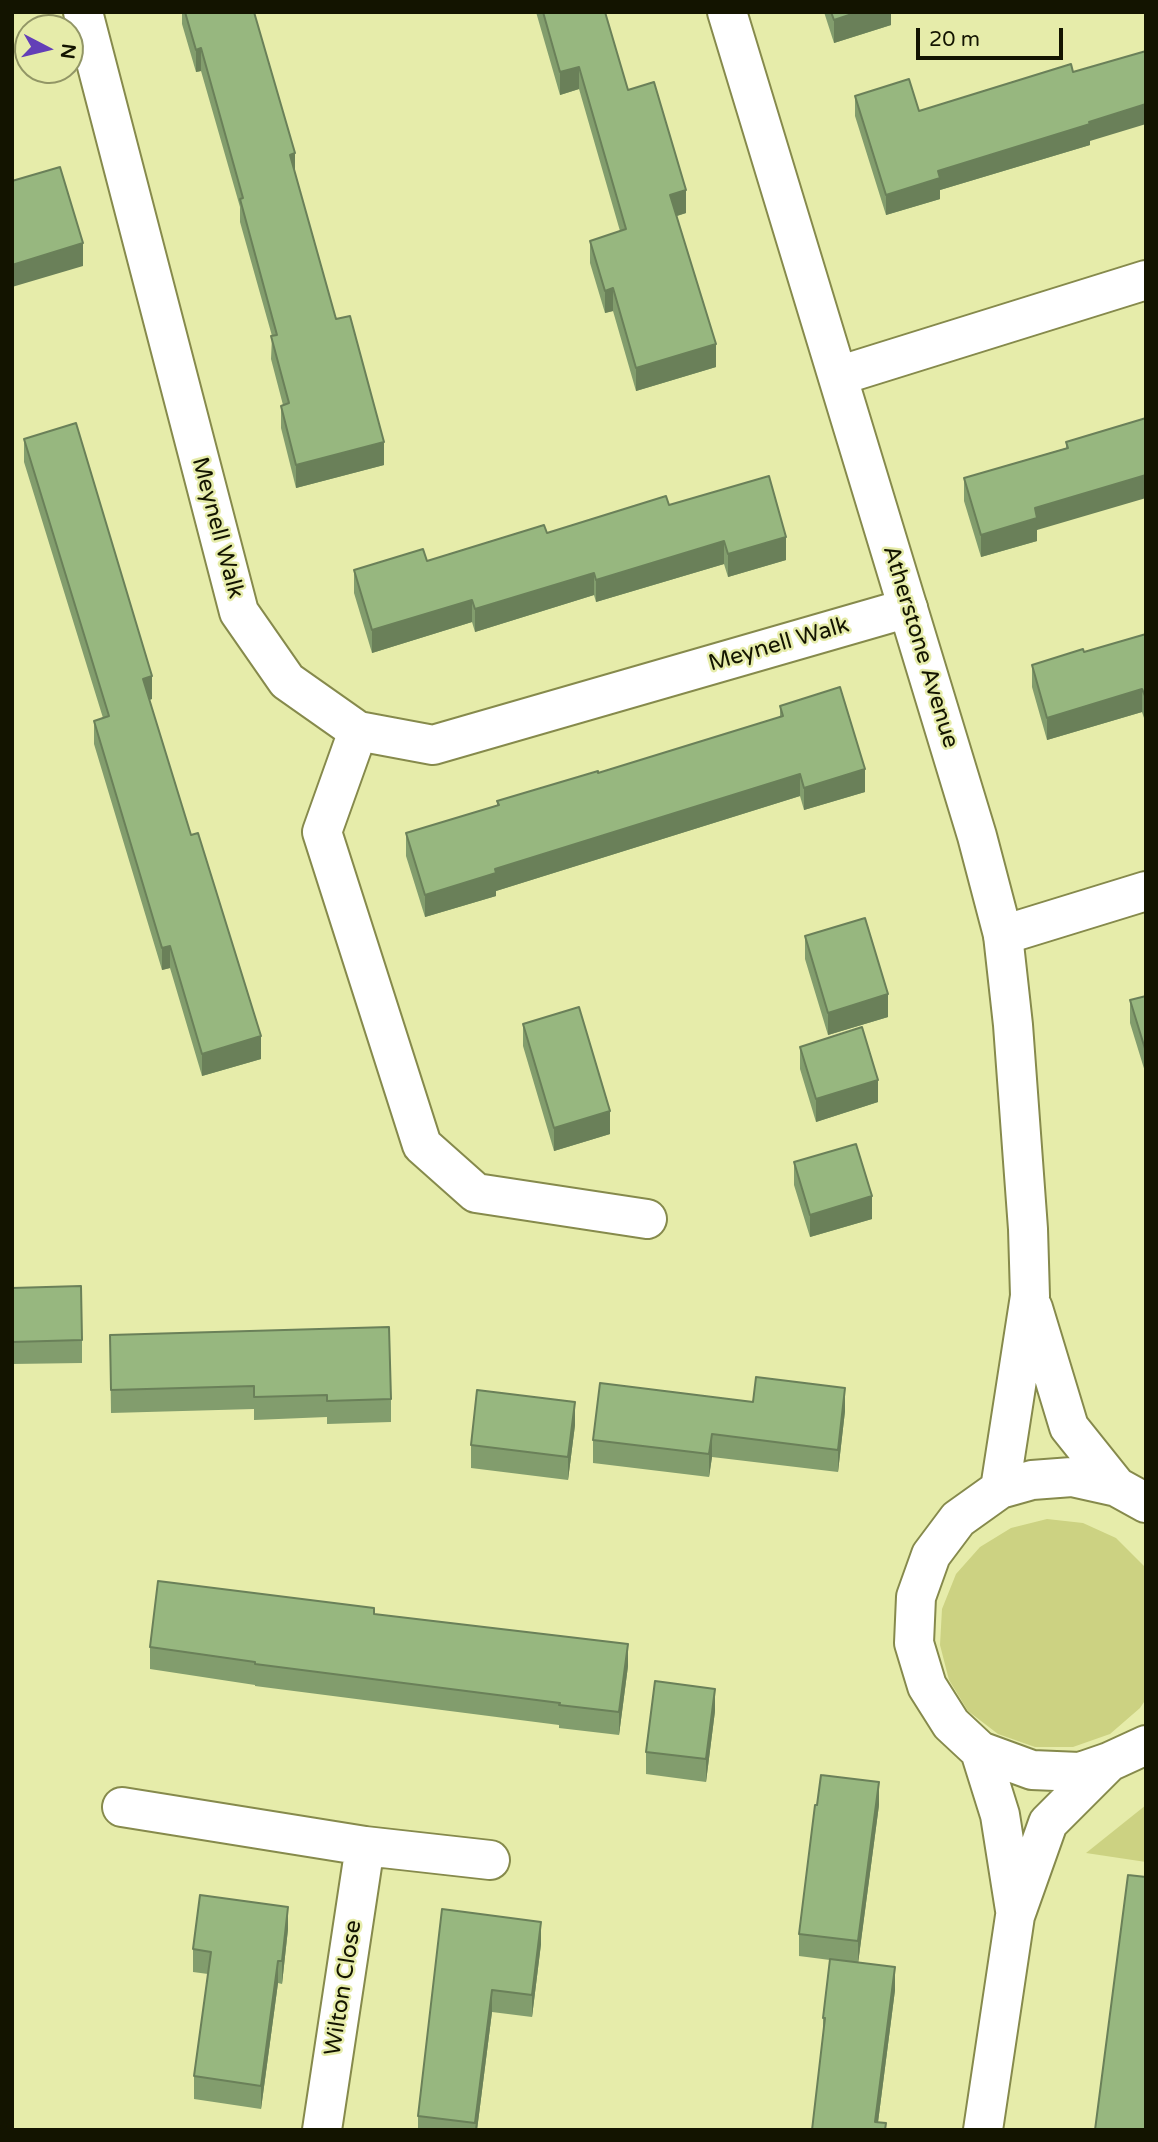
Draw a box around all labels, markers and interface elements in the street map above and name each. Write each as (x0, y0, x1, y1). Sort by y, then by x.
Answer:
north arrow (14, 14, 84, 84)
scale bar (920, 14, 1067, 58)
text: 20 m (929, 27, 980, 52)
text: N (56, 42, 80, 60)
street label: Meynell Walk (185, 454, 249, 602)
street label: Atherstone Avenue (876, 542, 964, 752)
street label: Meynell Walk (705, 612, 853, 678)
street label: Wilton Close (320, 1918, 368, 2058)

